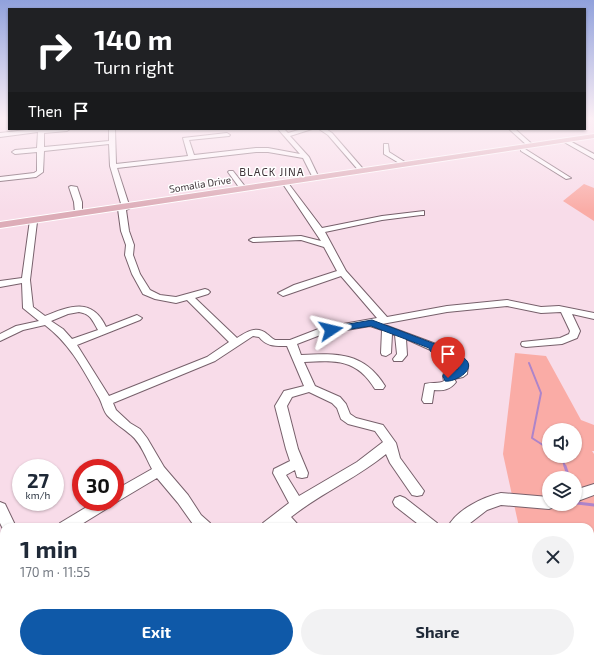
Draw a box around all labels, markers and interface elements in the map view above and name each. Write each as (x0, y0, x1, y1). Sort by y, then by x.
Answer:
text: 140 m (94, 22, 172, 56)
icon: right (28, 24, 80, 76)
text: Turn right (94, 56, 174, 78)
icon: arrive (70, 100, 92, 122)
text: Then (28, 102, 62, 120)
district label: BLACK JINA (239, 165, 305, 178)
street label: Somalia Drive (168, 173, 232, 195)
position arrow (310, 309, 352, 351)
pin (431, 337, 465, 378)
icon: arrive (437, 343, 459, 365)
map controls (542, 423, 582, 511)
button: sound (542, 423, 582, 463)
speed limit sign: 30 (72, 459, 124, 511)
text: 27 (27, 468, 49, 492)
button: layers (542, 471, 582, 511)
text: km/h (26, 489, 50, 501)
text: 1 min (20, 534, 78, 563)
button: close (532, 536, 574, 578)
text: 170 m · 11:55 (20, 564, 90, 580)
button: Exit (20, 609, 293, 655)
button: Share (301, 609, 574, 655)

